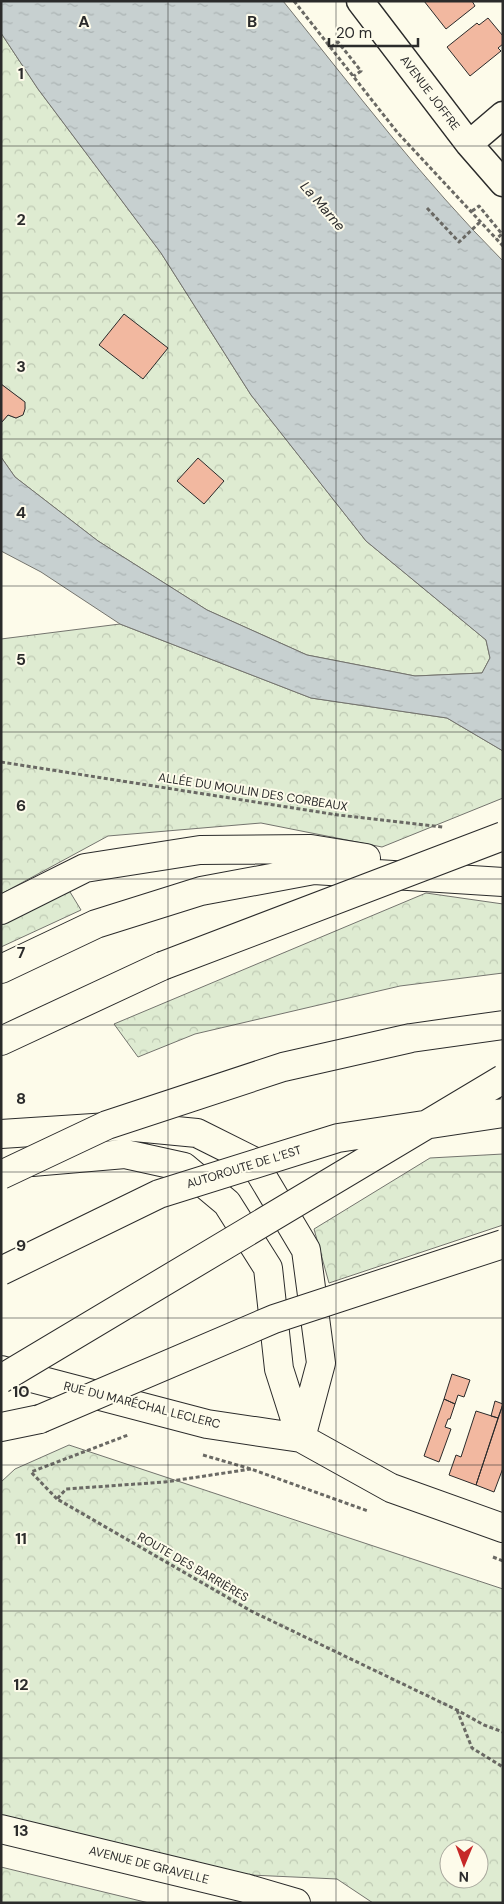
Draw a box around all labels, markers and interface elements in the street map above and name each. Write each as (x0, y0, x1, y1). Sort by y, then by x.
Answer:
text: A (78, 11, 90, 32)
text: B (247, 11, 257, 32)
scale bar (329, 15, 418, 47)
text: 20 m (336, 23, 372, 43)
street label: AVENUE JOFFRE (397, 52, 464, 134)
text: 1 (18, 63, 24, 84)
water label: La Marne (297, 178, 349, 234)
text: 2 (16, 209, 26, 230)
text: 3 (16, 356, 26, 377)
text: 4 (16, 502, 26, 523)
text: 5 (16, 649, 26, 670)
street label: ALLÉE DU MOULIN DES CORBEAUX (157, 769, 349, 815)
text: 6 (16, 795, 26, 816)
text: 7 (17, 942, 26, 963)
text: 8 (16, 1088, 26, 1109)
street label: AUTOROUTE DE L’EST (185, 1142, 304, 1192)
text: 9 (16, 1235, 26, 1256)
street label: RUE DU MARÉCHAL LECLERC (62, 1378, 222, 1432)
text: 10 (12, 1381, 30, 1402)
text: 11 (15, 1528, 27, 1549)
street label: ROUTE DES BARRIÈRES (134, 1529, 252, 1605)
text: 12 (13, 1674, 29, 1695)
text: 13 (13, 1820, 29, 1841)
north arrow (439, 1839, 489, 1889)
street label: AVENUE DE GRAVELLE (87, 1842, 211, 1888)
text: N (459, 1868, 469, 1886)

